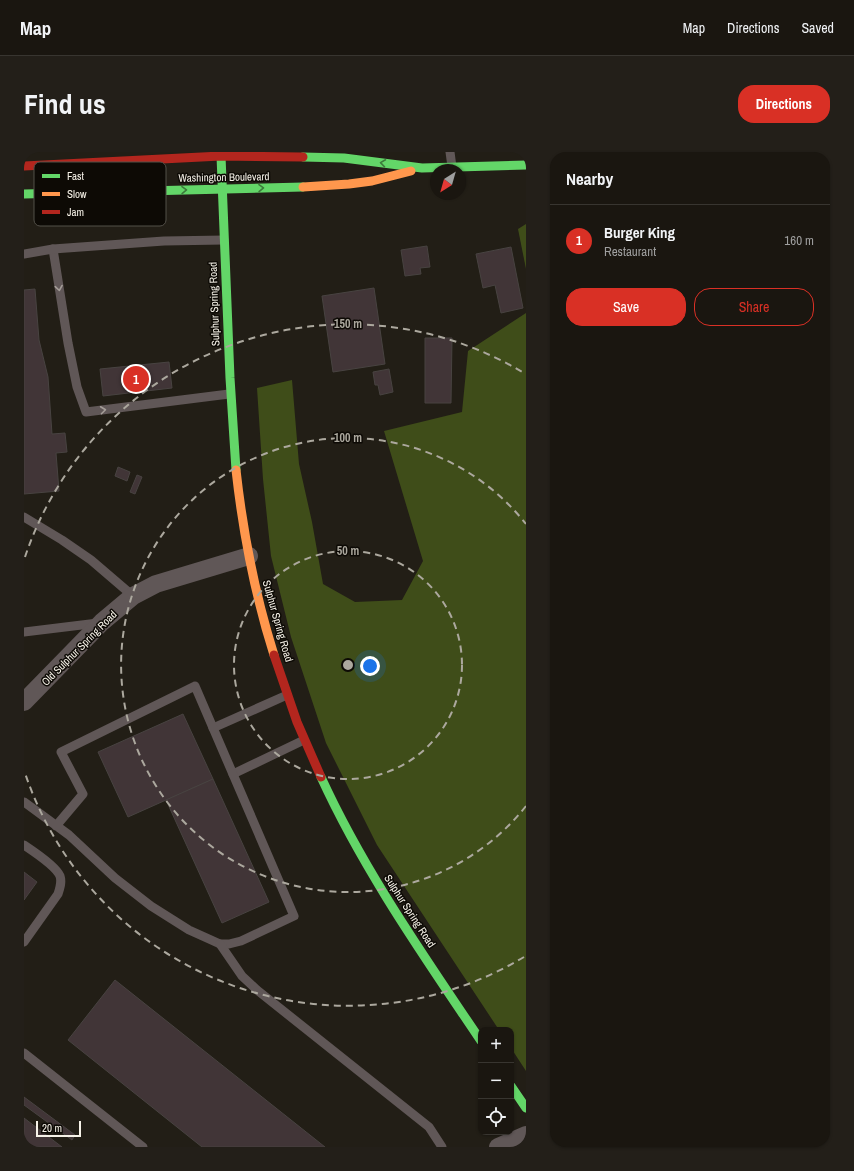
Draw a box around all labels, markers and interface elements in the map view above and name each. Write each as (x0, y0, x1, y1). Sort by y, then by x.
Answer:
text: Map (20, 15, 51, 41)
text: Map (683, 19, 705, 37)
text: Directions (727, 19, 779, 37)
text: Saved (801, 19, 834, 37)
text: Find us (24, 85, 106, 123)
button: Directions (738, 85, 830, 123)
one-way arrow (380, 159, 386, 168)
legend (34, 162, 166, 226)
north arrow (430, 164, 466, 200)
text: Nearby (566, 167, 613, 190)
text: Fast (67, 169, 85, 183)
street label: Washington Boulevard (178, 169, 270, 185)
one-way arrow (258, 184, 264, 192)
one-way arrow (181, 186, 187, 194)
text: Slow (67, 187, 87, 201)
text: Jam (67, 205, 84, 219)
text: Burger King (604, 222, 675, 243)
text: 1 (576, 232, 582, 249)
text: 160 m (784, 232, 814, 249)
text: Restaurant (604, 243, 656, 260)
street label: Sulphur Spring Road (206, 262, 222, 346)
one-way arrow (54, 285, 63, 291)
button: Save (566, 288, 686, 326)
button: Share (694, 288, 814, 326)
text: 150 m (334, 316, 362, 332)
pin: 1 (123, 364, 149, 394)
one-way arrow (99, 406, 106, 415)
text: 100 m (334, 430, 362, 446)
text: 50 m (337, 543, 359, 559)
street label: Sulphur Spring Road (260, 579, 296, 663)
street label: Old Sulphur Spring Road (38, 607, 120, 689)
your location (360, 656, 380, 676)
centre of rings (341, 658, 355, 672)
street label: Sulphur Spring Road (381, 872, 439, 950)
map controls (478, 1027, 514, 1135)
button: + (478, 1027, 514, 1063)
button: − (478, 1063, 514, 1099)
button: locate (478, 1099, 514, 1135)
scale bar (36, 1119, 81, 1138)
text: 20 m (42, 1121, 62, 1135)

